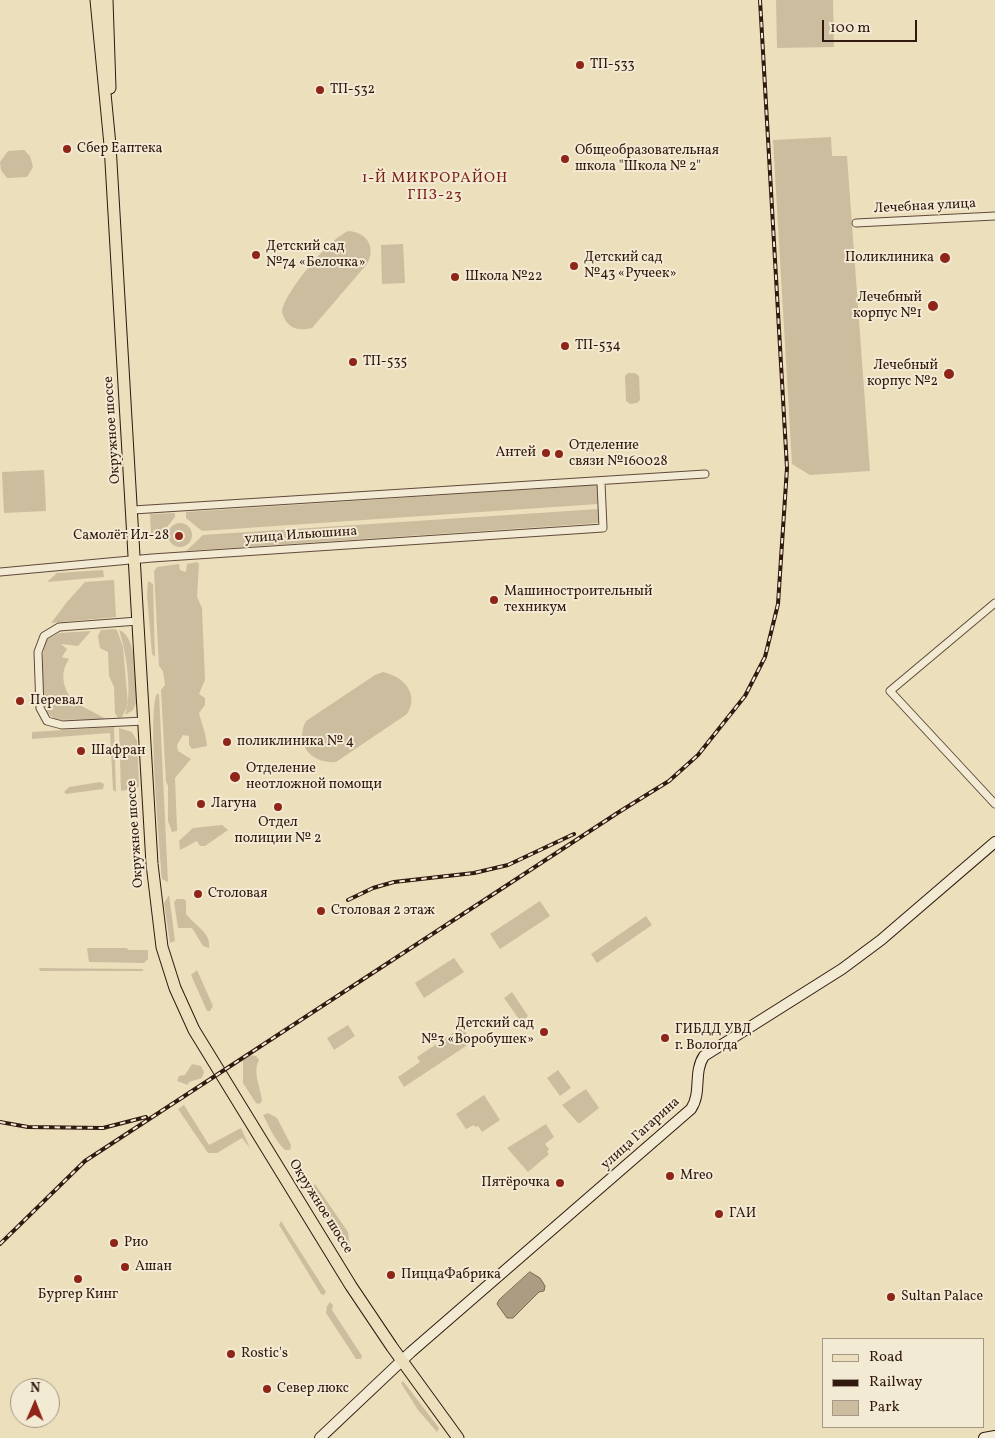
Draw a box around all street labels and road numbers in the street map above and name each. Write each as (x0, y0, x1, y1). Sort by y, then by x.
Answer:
street label: Лечебная улица (874, 196, 976, 218)
street label: Окружное шоссе (101, 376, 125, 484)
street label: улица Ильюшина (244, 524, 358, 548)
street label: Окружное шоссе (124, 780, 148, 888)
street label: улица Гагарина (598, 1094, 684, 1174)
street label: Окружное шоссе (284, 1157, 356, 1257)

